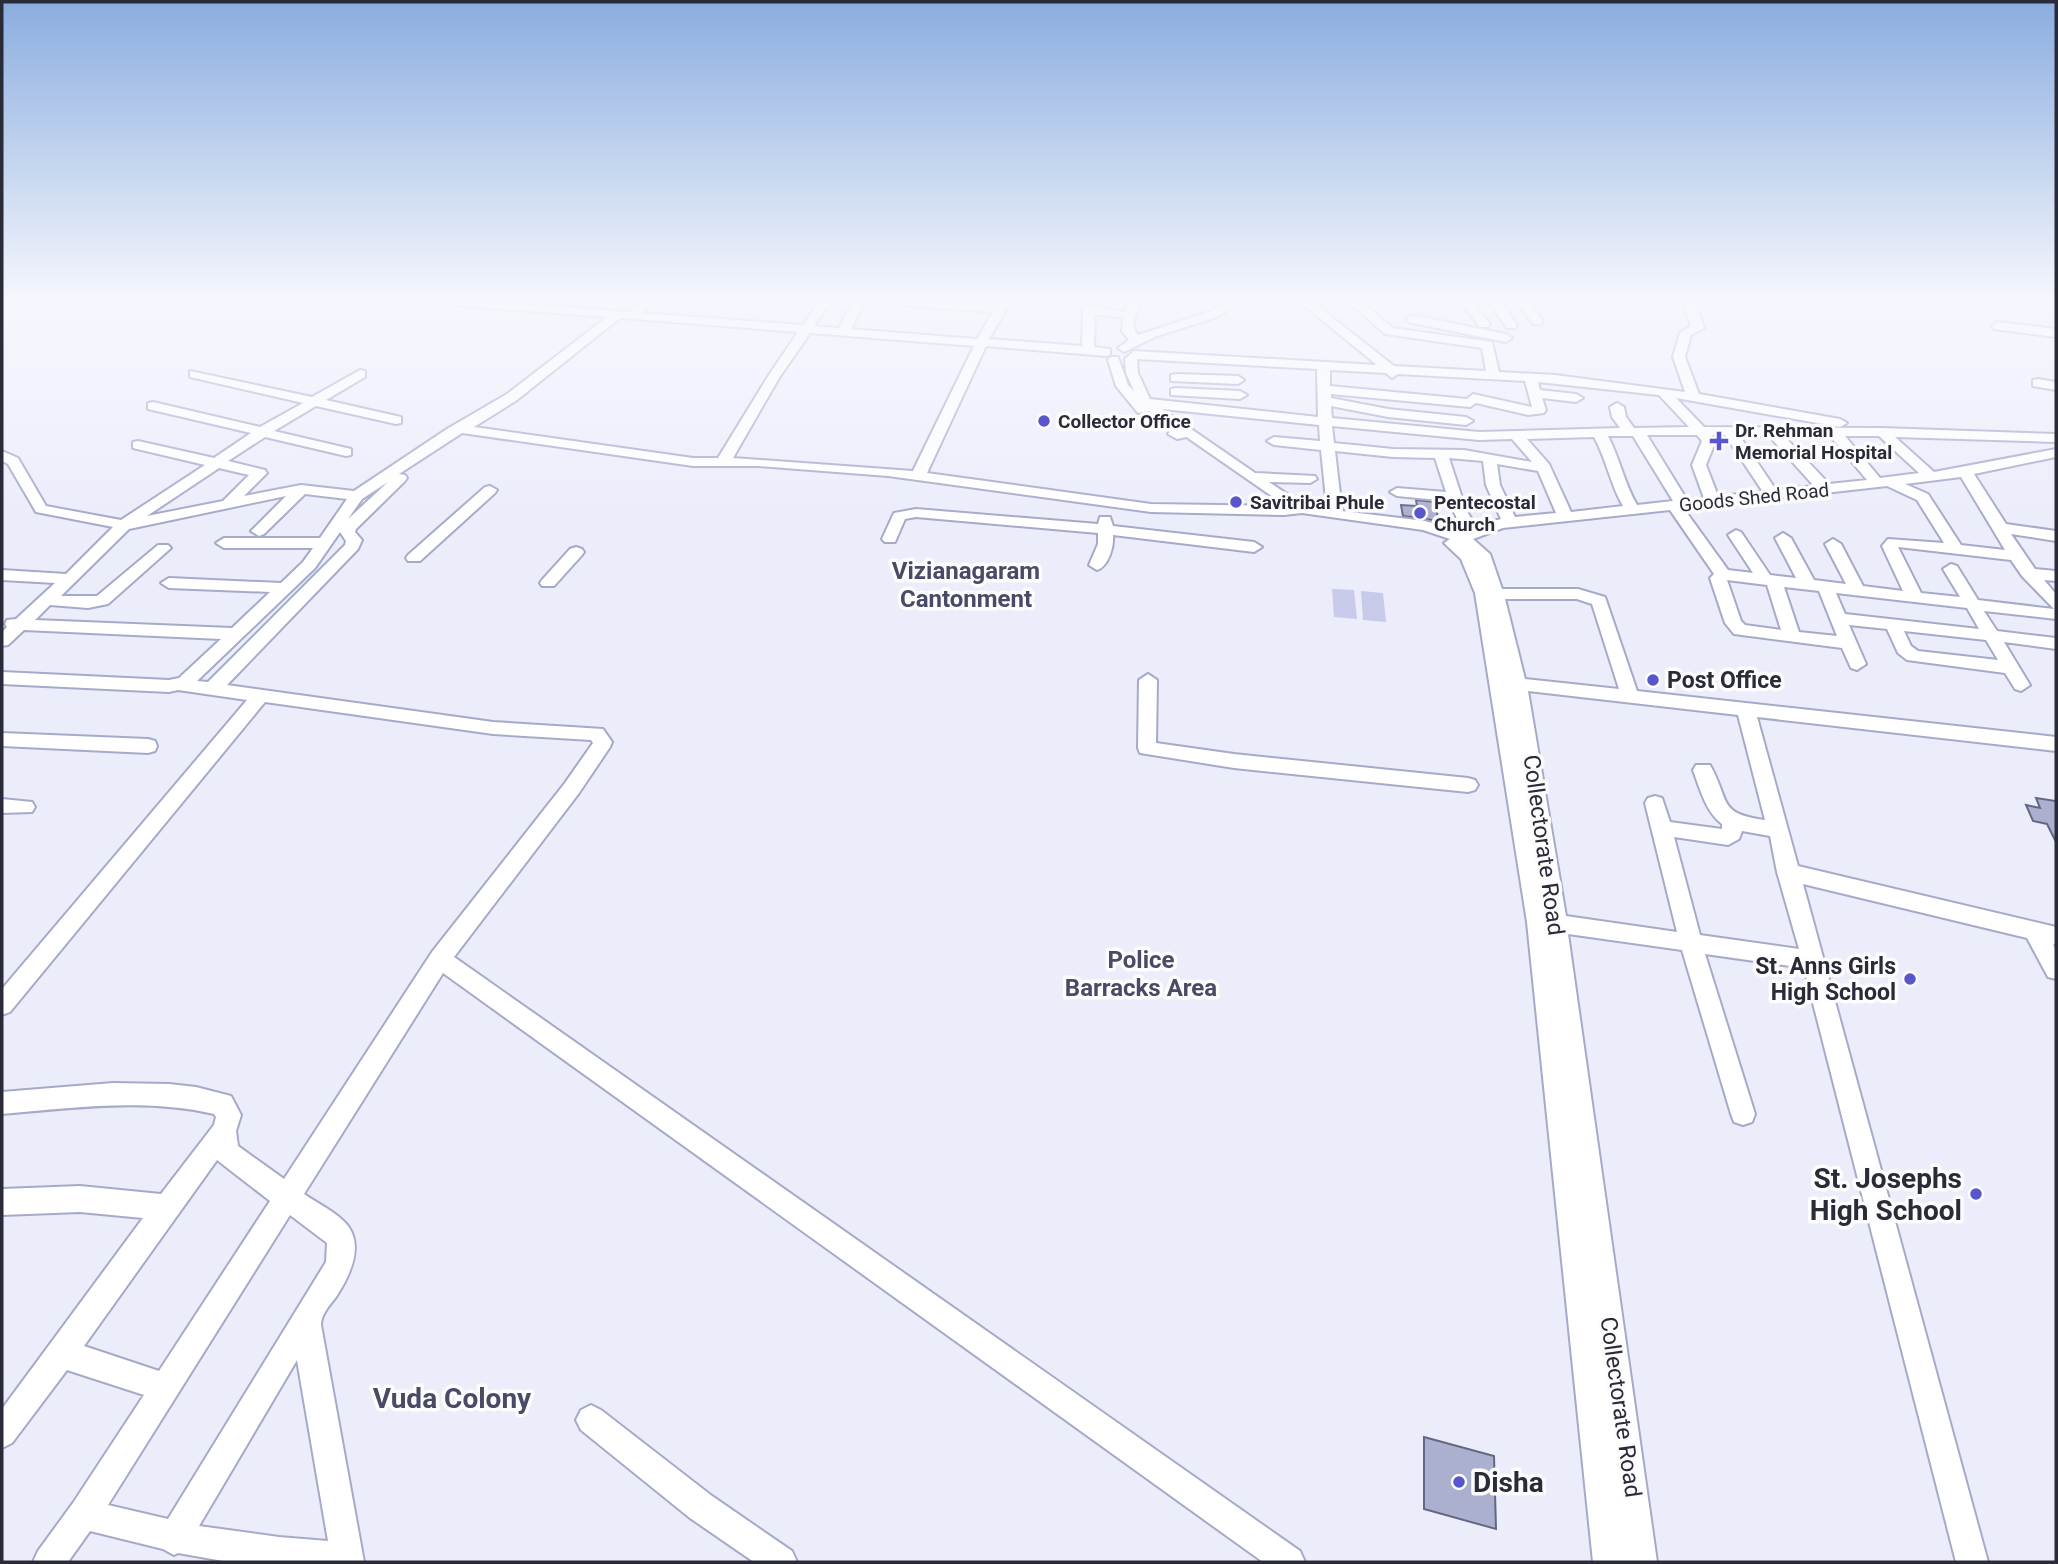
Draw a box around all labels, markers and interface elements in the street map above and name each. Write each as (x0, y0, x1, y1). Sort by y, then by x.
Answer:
place label: Collector Office (1058, 410, 1191, 433)
marker: Collector Office (1036, 413, 1052, 429)
place label: Dr. Rehman Memorial Hospital (1735, 419, 1892, 464)
marker: Dr. Rehman Memorial Hospital (1709, 431, 1729, 451)
street label: Goods Shed Road (1678, 478, 1830, 517)
place label: Savitribai Phule (1250, 491, 1384, 514)
place label: Pentecostal Church (1434, 491, 1536, 536)
marker: Savitribai Phule (1228, 494, 1244, 510)
marker: Pentecostal Church (1412, 505, 1428, 521)
district label: Vizianagaram Cantonment (892, 557, 1040, 613)
place label: Post Office (1667, 667, 1782, 694)
marker: Post Office (1645, 672, 1661, 688)
street label: Collectorate Road (1517, 753, 1570, 937)
district label: Police Barracks Area (1065, 946, 1217, 1002)
place label: St. Anns Girls High School (1755, 953, 1896, 1006)
marker: St. Anns Girls High School (1902, 971, 1918, 987)
place label: St. Josephs High School (1810, 1162, 1962, 1227)
marker: St. Josephs High School (1968, 1186, 1984, 1202)
street label: Collectorate Road (1594, 1315, 1647, 1499)
district label: Vuda Colony (373, 1382, 532, 1415)
place label: Disha (1473, 1466, 1544, 1499)
marker: Disha (1451, 1474, 1467, 1490)

